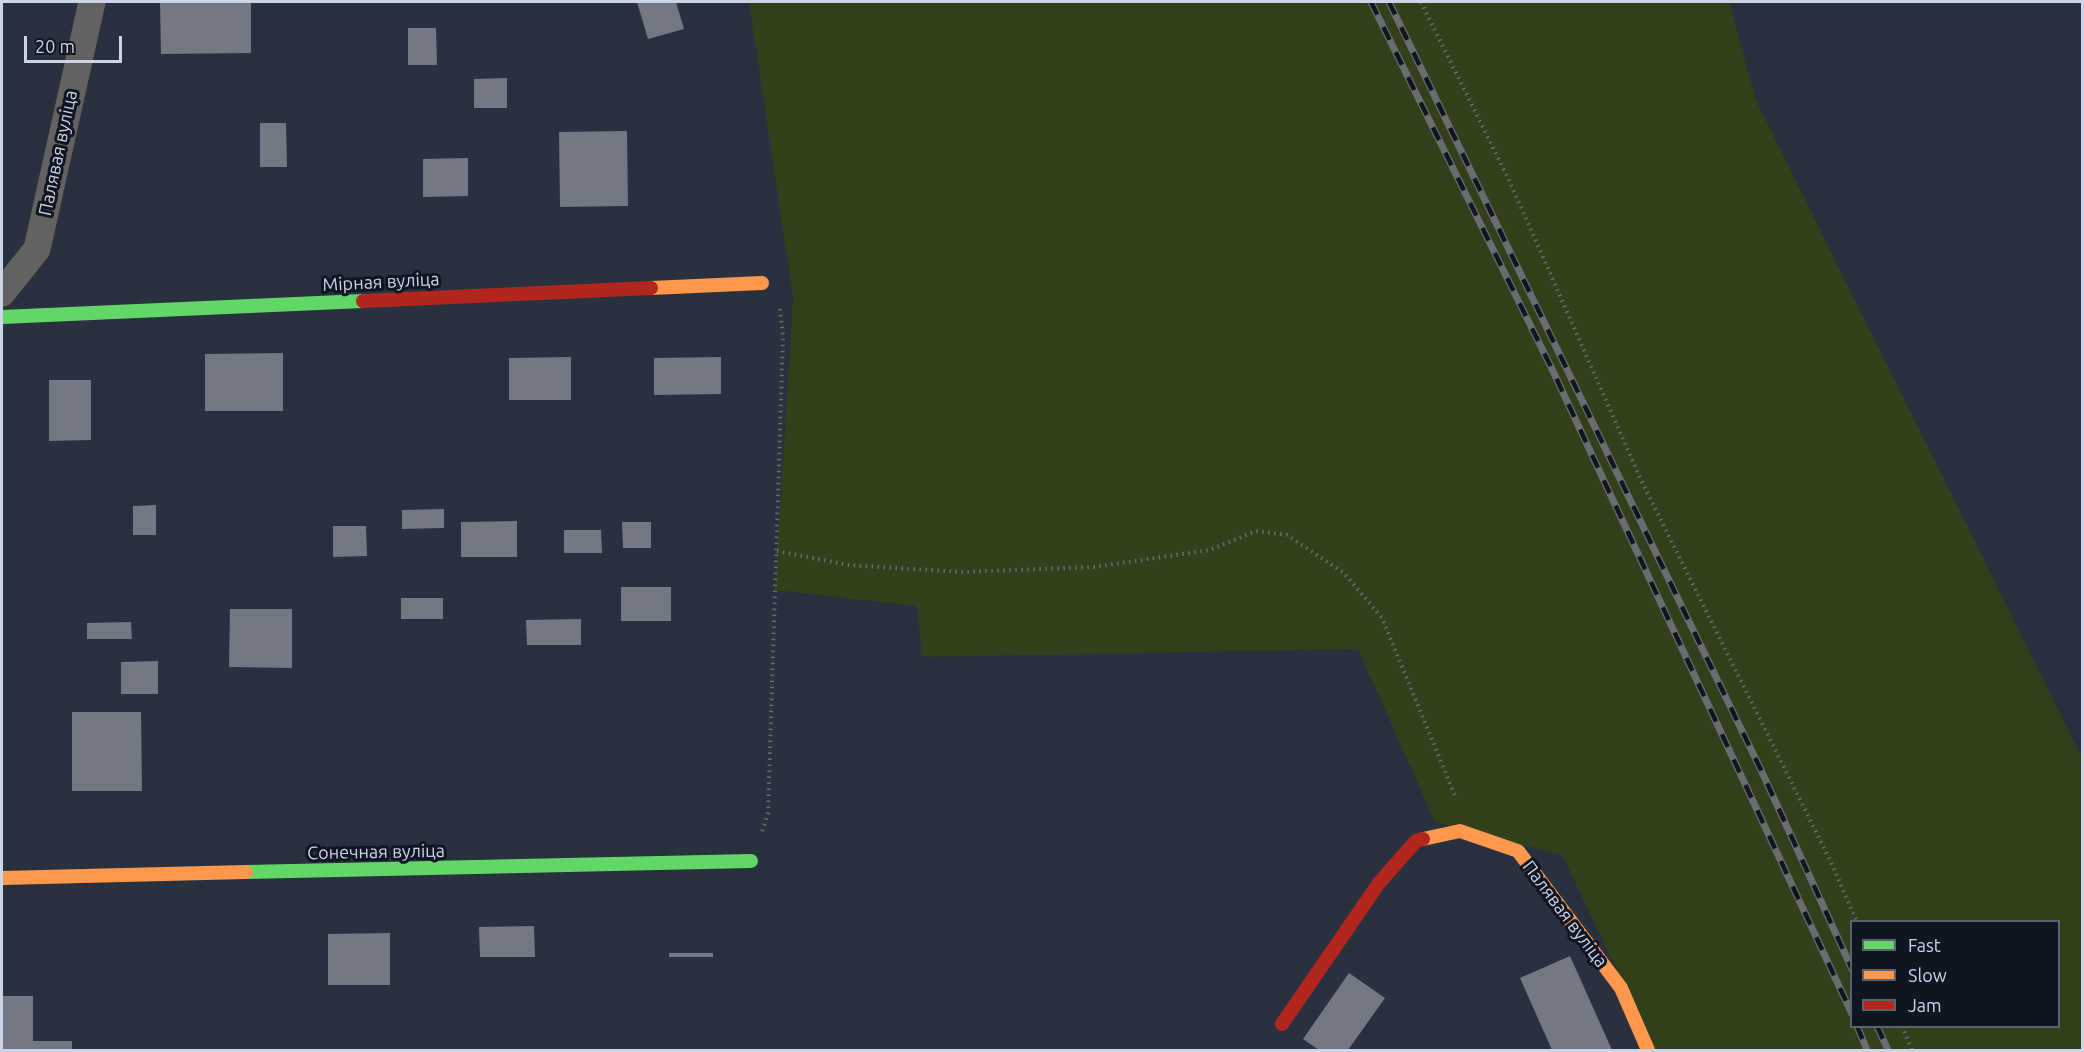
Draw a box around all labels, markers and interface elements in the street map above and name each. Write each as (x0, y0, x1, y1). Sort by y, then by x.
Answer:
scale bar (27, 24, 124, 62)
text: 20 m (35, 36, 75, 56)
street label: Палявая вуліца (34, 88, 82, 218)
street label: Мірная вуліца (322, 268, 440, 296)
street label: Сонечная вуліца (307, 840, 445, 864)
street label: Палявая вуліца (1518, 856, 1612, 972)
legend (1850, 920, 2060, 1028)
text: Fast (1908, 935, 1941, 955)
text: Slow (1908, 965, 1947, 985)
text: Jam (1908, 995, 1942, 1015)

